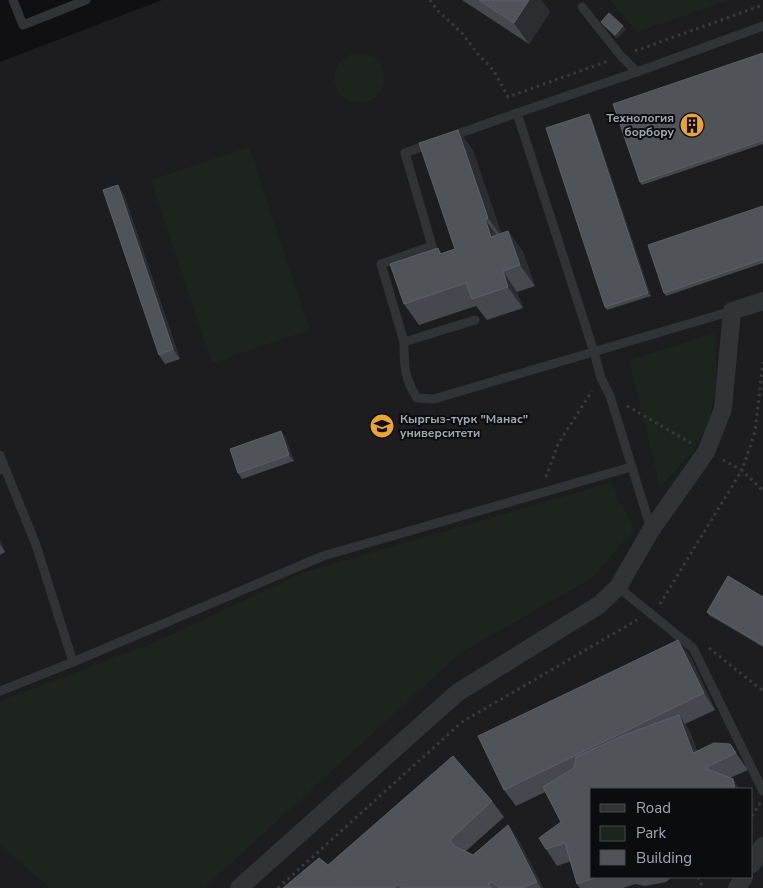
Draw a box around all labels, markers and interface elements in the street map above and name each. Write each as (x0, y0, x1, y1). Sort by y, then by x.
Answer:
place label: Технология борбору (606, 110, 675, 140)
building icon: Технология борбору (679, 112, 705, 138)
place label: Кыргыз-түрк "Манас" университети (400, 411, 528, 441)
school or university icon: Кыргыз-түрк "Манас" университети (369, 413, 395, 439)
legend (590, 788, 753, 878)
text: Road (636, 798, 671, 818)
text: Park (636, 823, 666, 843)
text: Building (636, 848, 692, 868)

